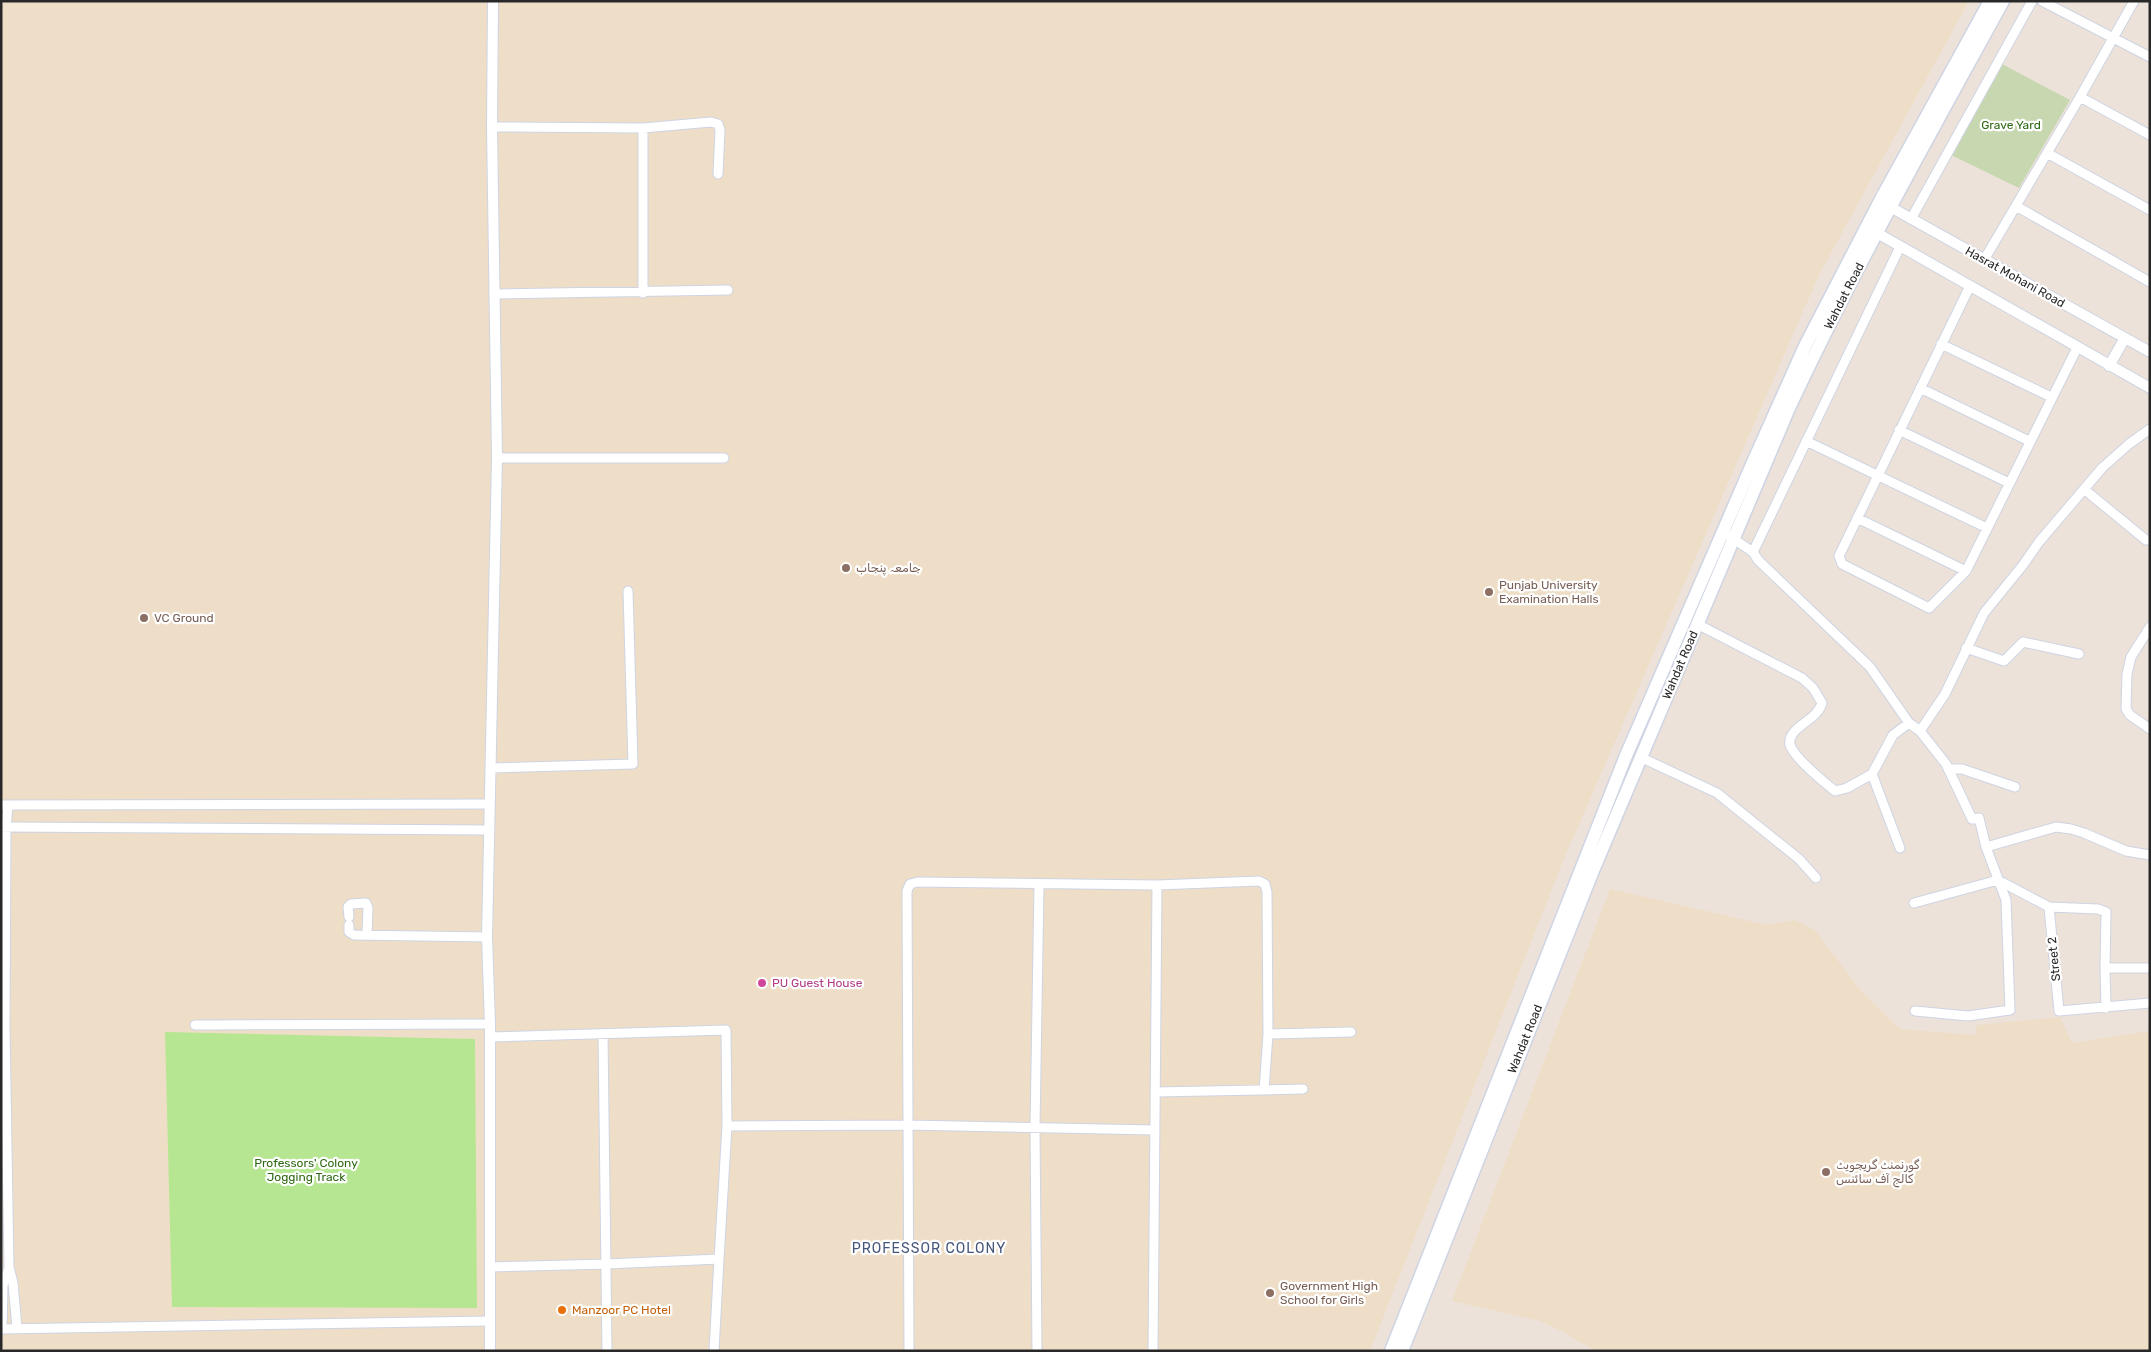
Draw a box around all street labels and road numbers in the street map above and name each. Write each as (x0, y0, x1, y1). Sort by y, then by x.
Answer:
street label: Hasrat Mohani Road (1963, 244, 2067, 310)
street label: Wahdat Road (1821, 260, 1867, 332)
street label: Wahdat Road (1659, 629, 1701, 701)
street label: Street 2 (2045, 936, 2063, 982)
street label: Wahdat Road (1505, 1003, 1545, 1075)

